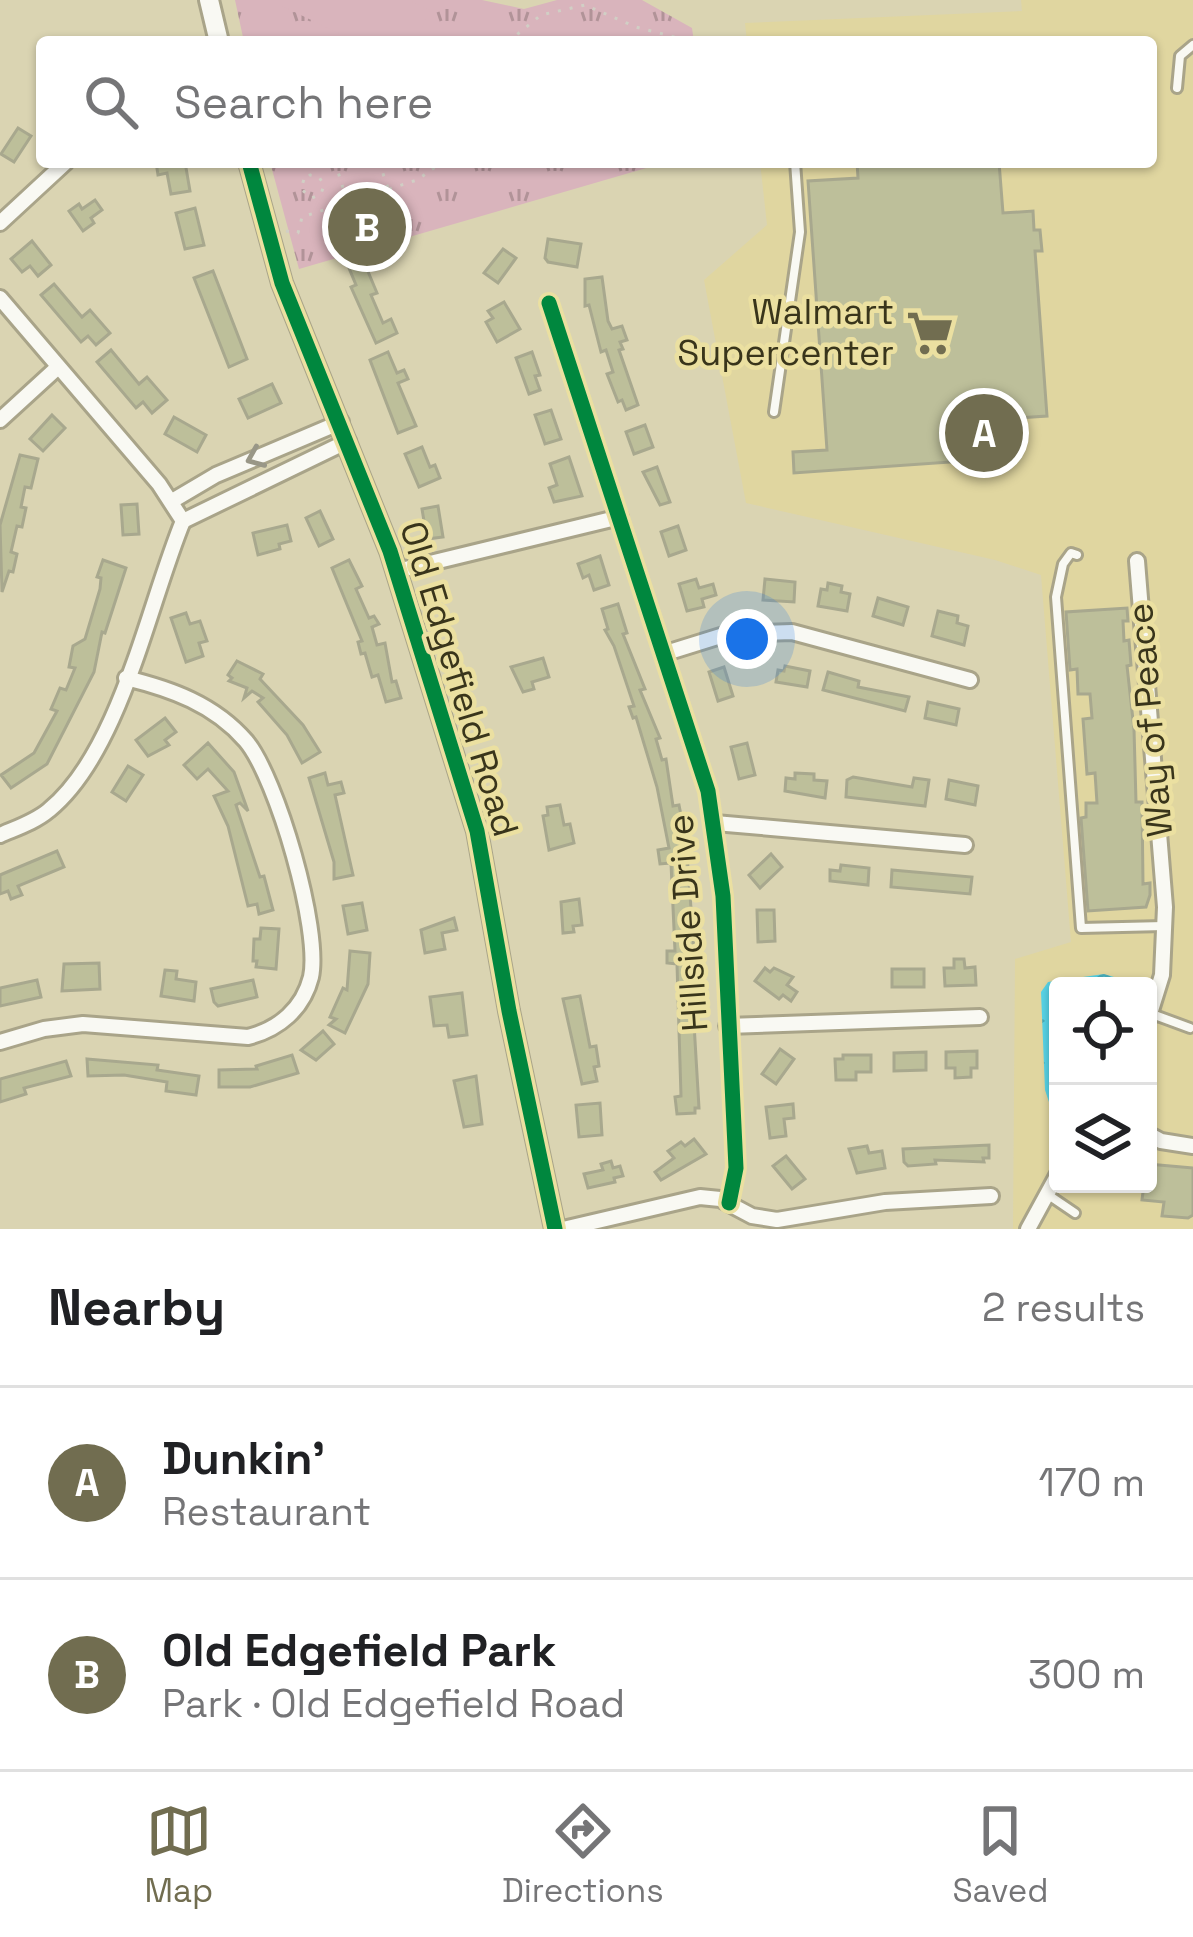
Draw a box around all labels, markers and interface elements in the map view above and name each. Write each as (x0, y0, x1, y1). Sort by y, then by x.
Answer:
search box (36, 36, 1157, 168)
icon: search (78, 69, 144, 135)
text: Search here (174, 74, 433, 131)
pin: B (328, 182, 406, 272)
place label: Walmart Supercenter (677, 289, 894, 376)
supermarket icon: Walmart Supercenter (905, 308, 955, 358)
pin: A (945, 388, 1023, 478)
one-way arrow (245, 444, 267, 468)
street label: Old Edgefield Road (389, 516, 529, 842)
street label: Way of Peace (1117, 601, 1183, 839)
your location (717, 609, 777, 669)
street label: Hillside Drive (657, 813, 719, 1033)
map controls (1049, 977, 1157, 1193)
button: locate (1049, 977, 1157, 1085)
button: layers (1049, 1085, 1157, 1193)
text: Nearby (48, 1275, 225, 1340)
text: 2 results (982, 1283, 1145, 1332)
text: Dunkin' (162, 1430, 325, 1487)
text: A (75, 1458, 99, 1507)
text: 170 m (1038, 1458, 1145, 1507)
text: Restaurant (162, 1487, 371, 1536)
text: Old Edgefield Park (162, 1622, 556, 1679)
text: B (74, 1650, 100, 1699)
text: 300 m (1028, 1650, 1145, 1699)
text: Park · Old Edgefield Road (162, 1679, 625, 1728)
tab: Map (144, 1798, 213, 1912)
tab: Directions (502, 1798, 664, 1912)
tab: Saved (952, 1798, 1049, 1912)

